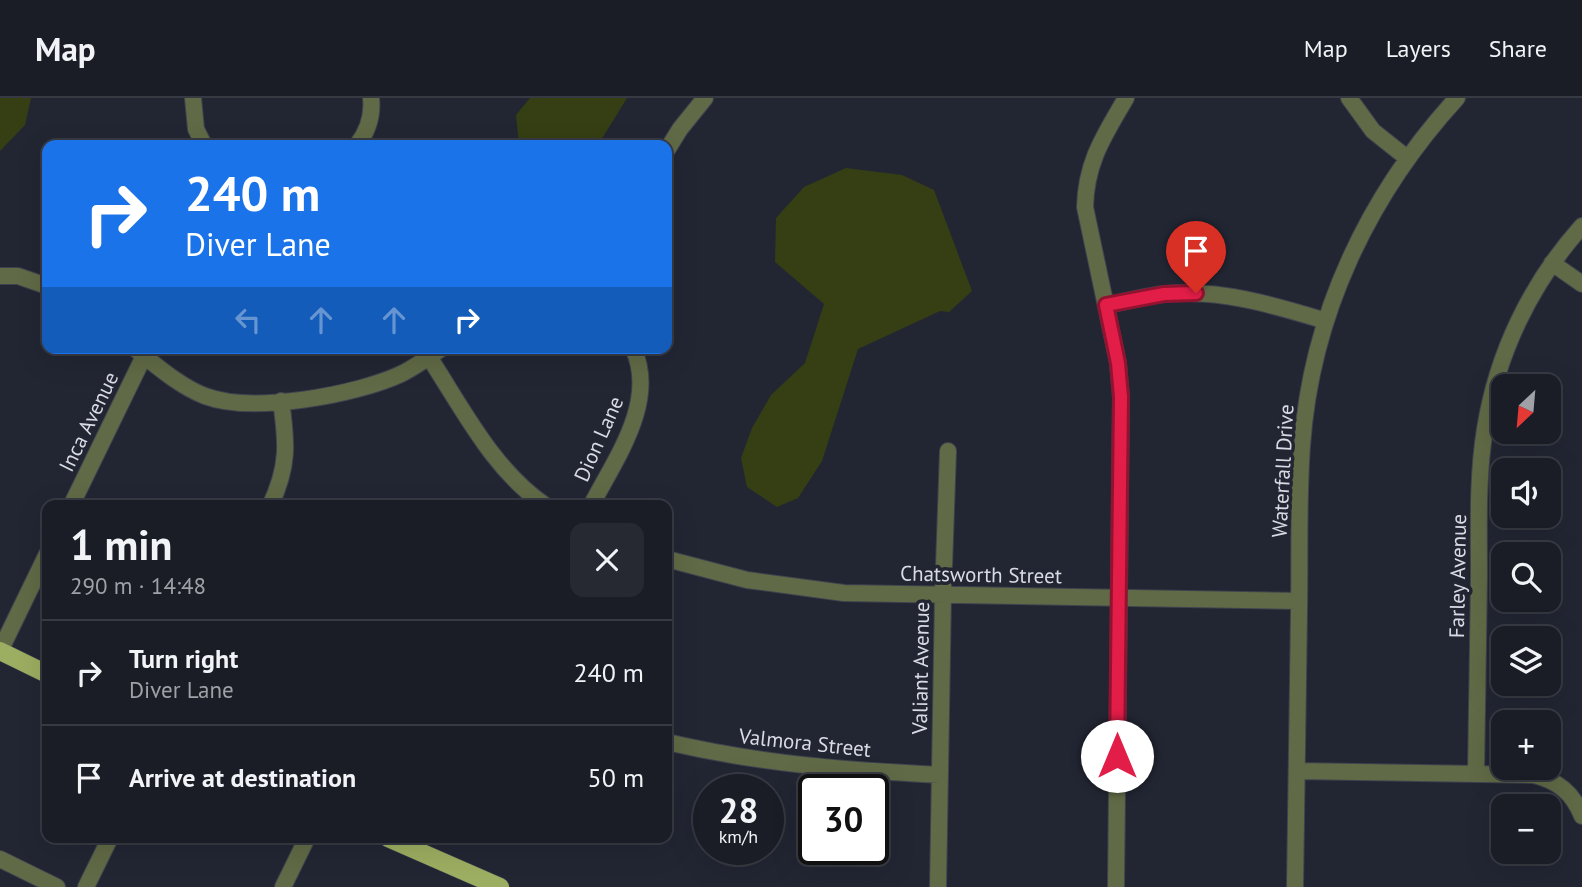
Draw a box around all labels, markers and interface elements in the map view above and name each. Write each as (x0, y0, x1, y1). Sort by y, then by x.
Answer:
text: Map (35, 27, 96, 70)
text: Map (1304, 33, 1348, 64)
text: Layers (1386, 33, 1451, 64)
text: Share (1489, 33, 1547, 64)
text: 240 m (185, 161, 320, 225)
icon: right (70, 168, 161, 259)
pin (1166, 221, 1226, 293)
text: Diver Lane (185, 223, 331, 265)
icon: arrive (1177, 232, 1215, 270)
icon: left (229, 301, 267, 339)
icon: ahead (302, 301, 340, 339)
icon: ahead (375, 301, 413, 339)
icon: right (448, 301, 486, 339)
street label: Inca Avenue (53, 367, 124, 476)
north arrow (1491, 374, 1561, 444)
map controls (1491, 374, 1561, 864)
street label: Dion Lane (568, 392, 629, 486)
street label: Waterfall Drive (1266, 404, 1299, 538)
button: sound (1491, 458, 1561, 528)
street label: Farley Avenue (1443, 514, 1472, 638)
text: 1 min (70, 517, 172, 572)
button: close (570, 523, 644, 597)
button: search (1491, 542, 1561, 612)
street label: Chatsworth Street (900, 560, 1062, 589)
text: 290 m · 14:48 (70, 571, 206, 600)
street label: Valiant Avenue (906, 601, 935, 736)
button: layers (1491, 626, 1561, 696)
text: Turn right (129, 642, 238, 675)
icon: right (70, 654, 108, 692)
text: 240 m (573, 656, 644, 689)
text: Diver Lane (129, 675, 234, 704)
button: + (1491, 710, 1561, 780)
position arrow (1080, 719, 1154, 793)
street label: Valmora Street (737, 722, 872, 763)
icon: arrive (70, 759, 108, 797)
text: Arrive at destination (129, 761, 356, 794)
text: 50 m (588, 761, 644, 794)
speed limit sign: 30 (798, 774, 889, 865)
text: 28 (719, 787, 758, 833)
button: − (1491, 794, 1561, 864)
text: km/h (719, 825, 758, 848)

